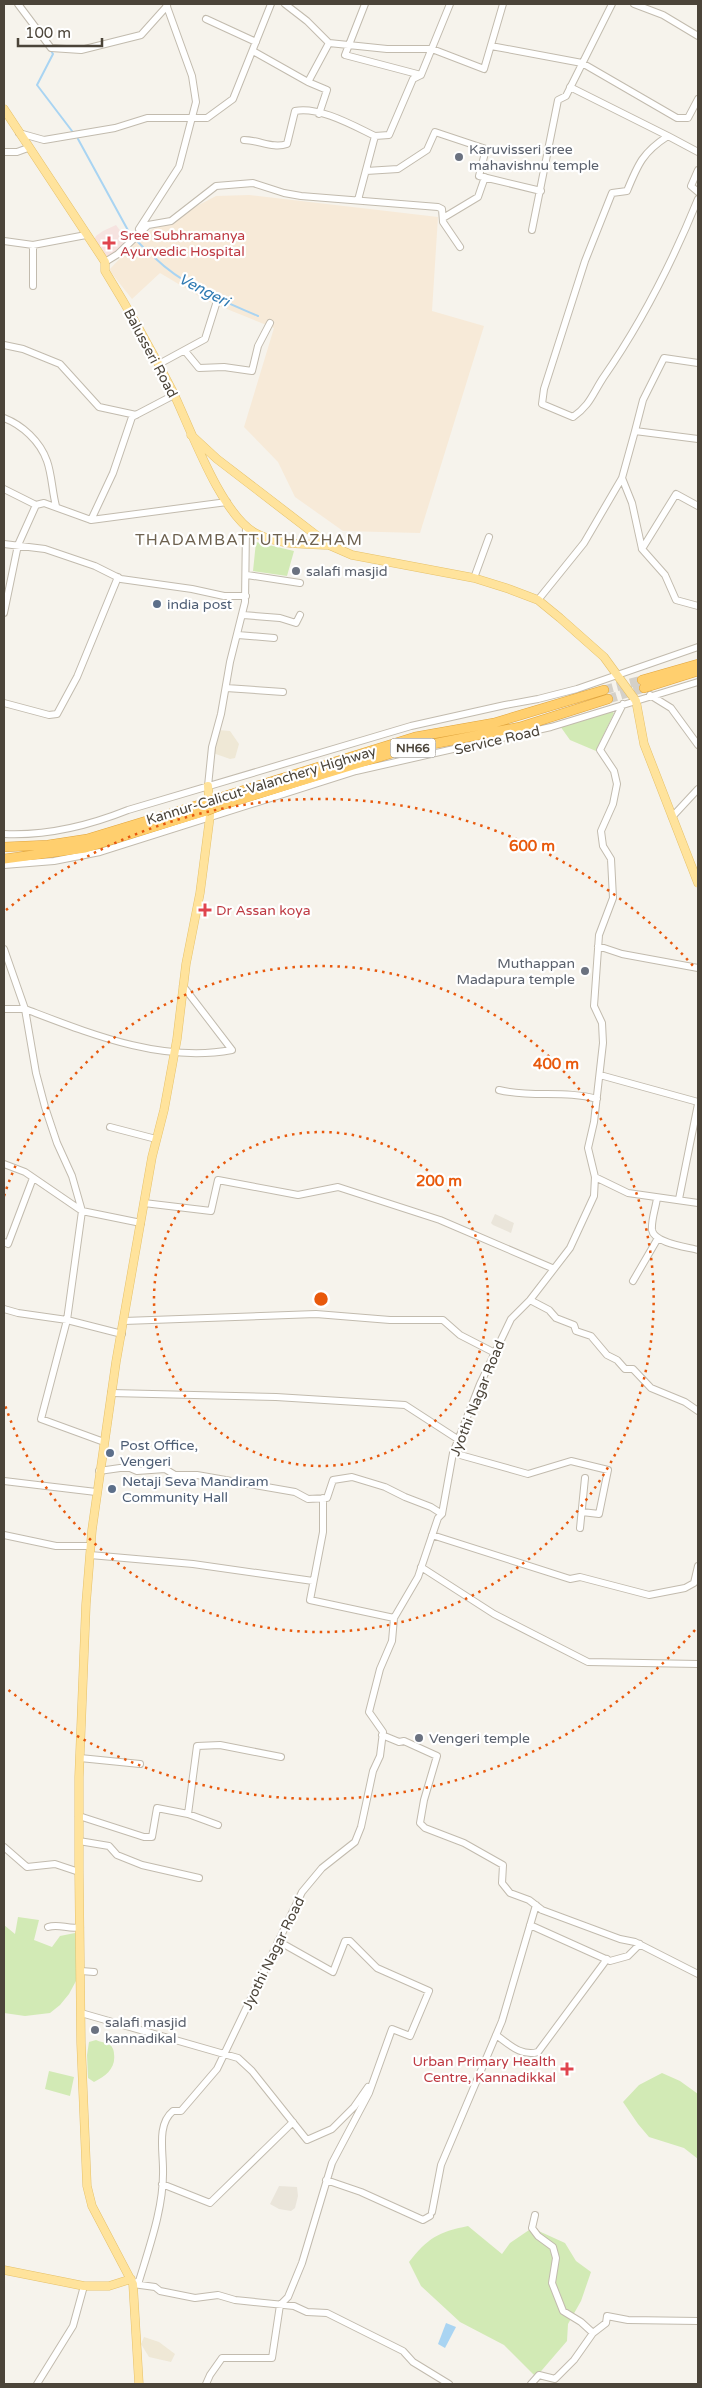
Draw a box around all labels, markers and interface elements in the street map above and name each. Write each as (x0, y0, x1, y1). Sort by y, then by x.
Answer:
scale bar (18, 15, 101, 47)
text: 100 m (25, 24, 71, 42)
place label: Karuvisseri sree mahavishnu temple (469, 141, 599, 174)
marker: Karuvisseri sree mahavishnu temple (453, 151, 465, 163)
place label: Sree Subhramanya Ayurvedic Hospital (120, 227, 245, 260)
marker: Sree Subhramanya Ayurvedic Hospital (102, 236, 116, 250)
water label: Vengeri (176, 270, 234, 311)
street label: Balusseri Road (120, 306, 181, 401)
district label: THADAMBATTUTHAZHAM (135, 530, 363, 550)
place label: salafi masjid (306, 563, 388, 580)
marker: salafi masjid (290, 565, 302, 577)
place label: india post (167, 596, 233, 613)
marker: india post (151, 598, 163, 610)
street label: Service Road (453, 722, 541, 759)
road number: NH66 (390, 738, 436, 758)
street label: Kannur-Calicut-Valanchery Highway (144, 742, 379, 829)
text: 600 m (509, 837, 555, 855)
place label: Dr Assan koya (216, 902, 311, 919)
marker: Dr Assan koya (198, 903, 212, 917)
place label: Muthappan Madapura temple (456, 955, 575, 988)
marker: Muthappan Madapura temple (579, 965, 591, 977)
text: 400 m (533, 1055, 579, 1073)
text: 200 m (416, 1172, 462, 1190)
centre of rings (312, 1290, 330, 1308)
street label: Jyothi Nagar Road (446, 1338, 508, 1459)
place label: Post Office, Vengeri (120, 1437, 198, 1470)
marker: Post Office, Vengeri (104, 1447, 116, 1459)
place label: Netaji Seva Mandiram Community Hall (122, 1473, 269, 1506)
marker: Netaji Seva Mandiram Community Hall (106, 1483, 118, 1495)
place label: Vengeri temple (429, 1730, 530, 1747)
marker: Vengeri temple (413, 1732, 425, 1744)
street label: Jyothi Nagar Road (239, 1894, 308, 2012)
place label: salafi masjid kannadikal (105, 2014, 187, 2047)
marker: salafi masjid kannadikal (89, 2024, 101, 2036)
place label: Urban Primary Health Centre, Kannadikkal (413, 2053, 556, 2086)
marker: Urban Primary Health Centre, Kannadikkal (560, 2062, 574, 2076)

